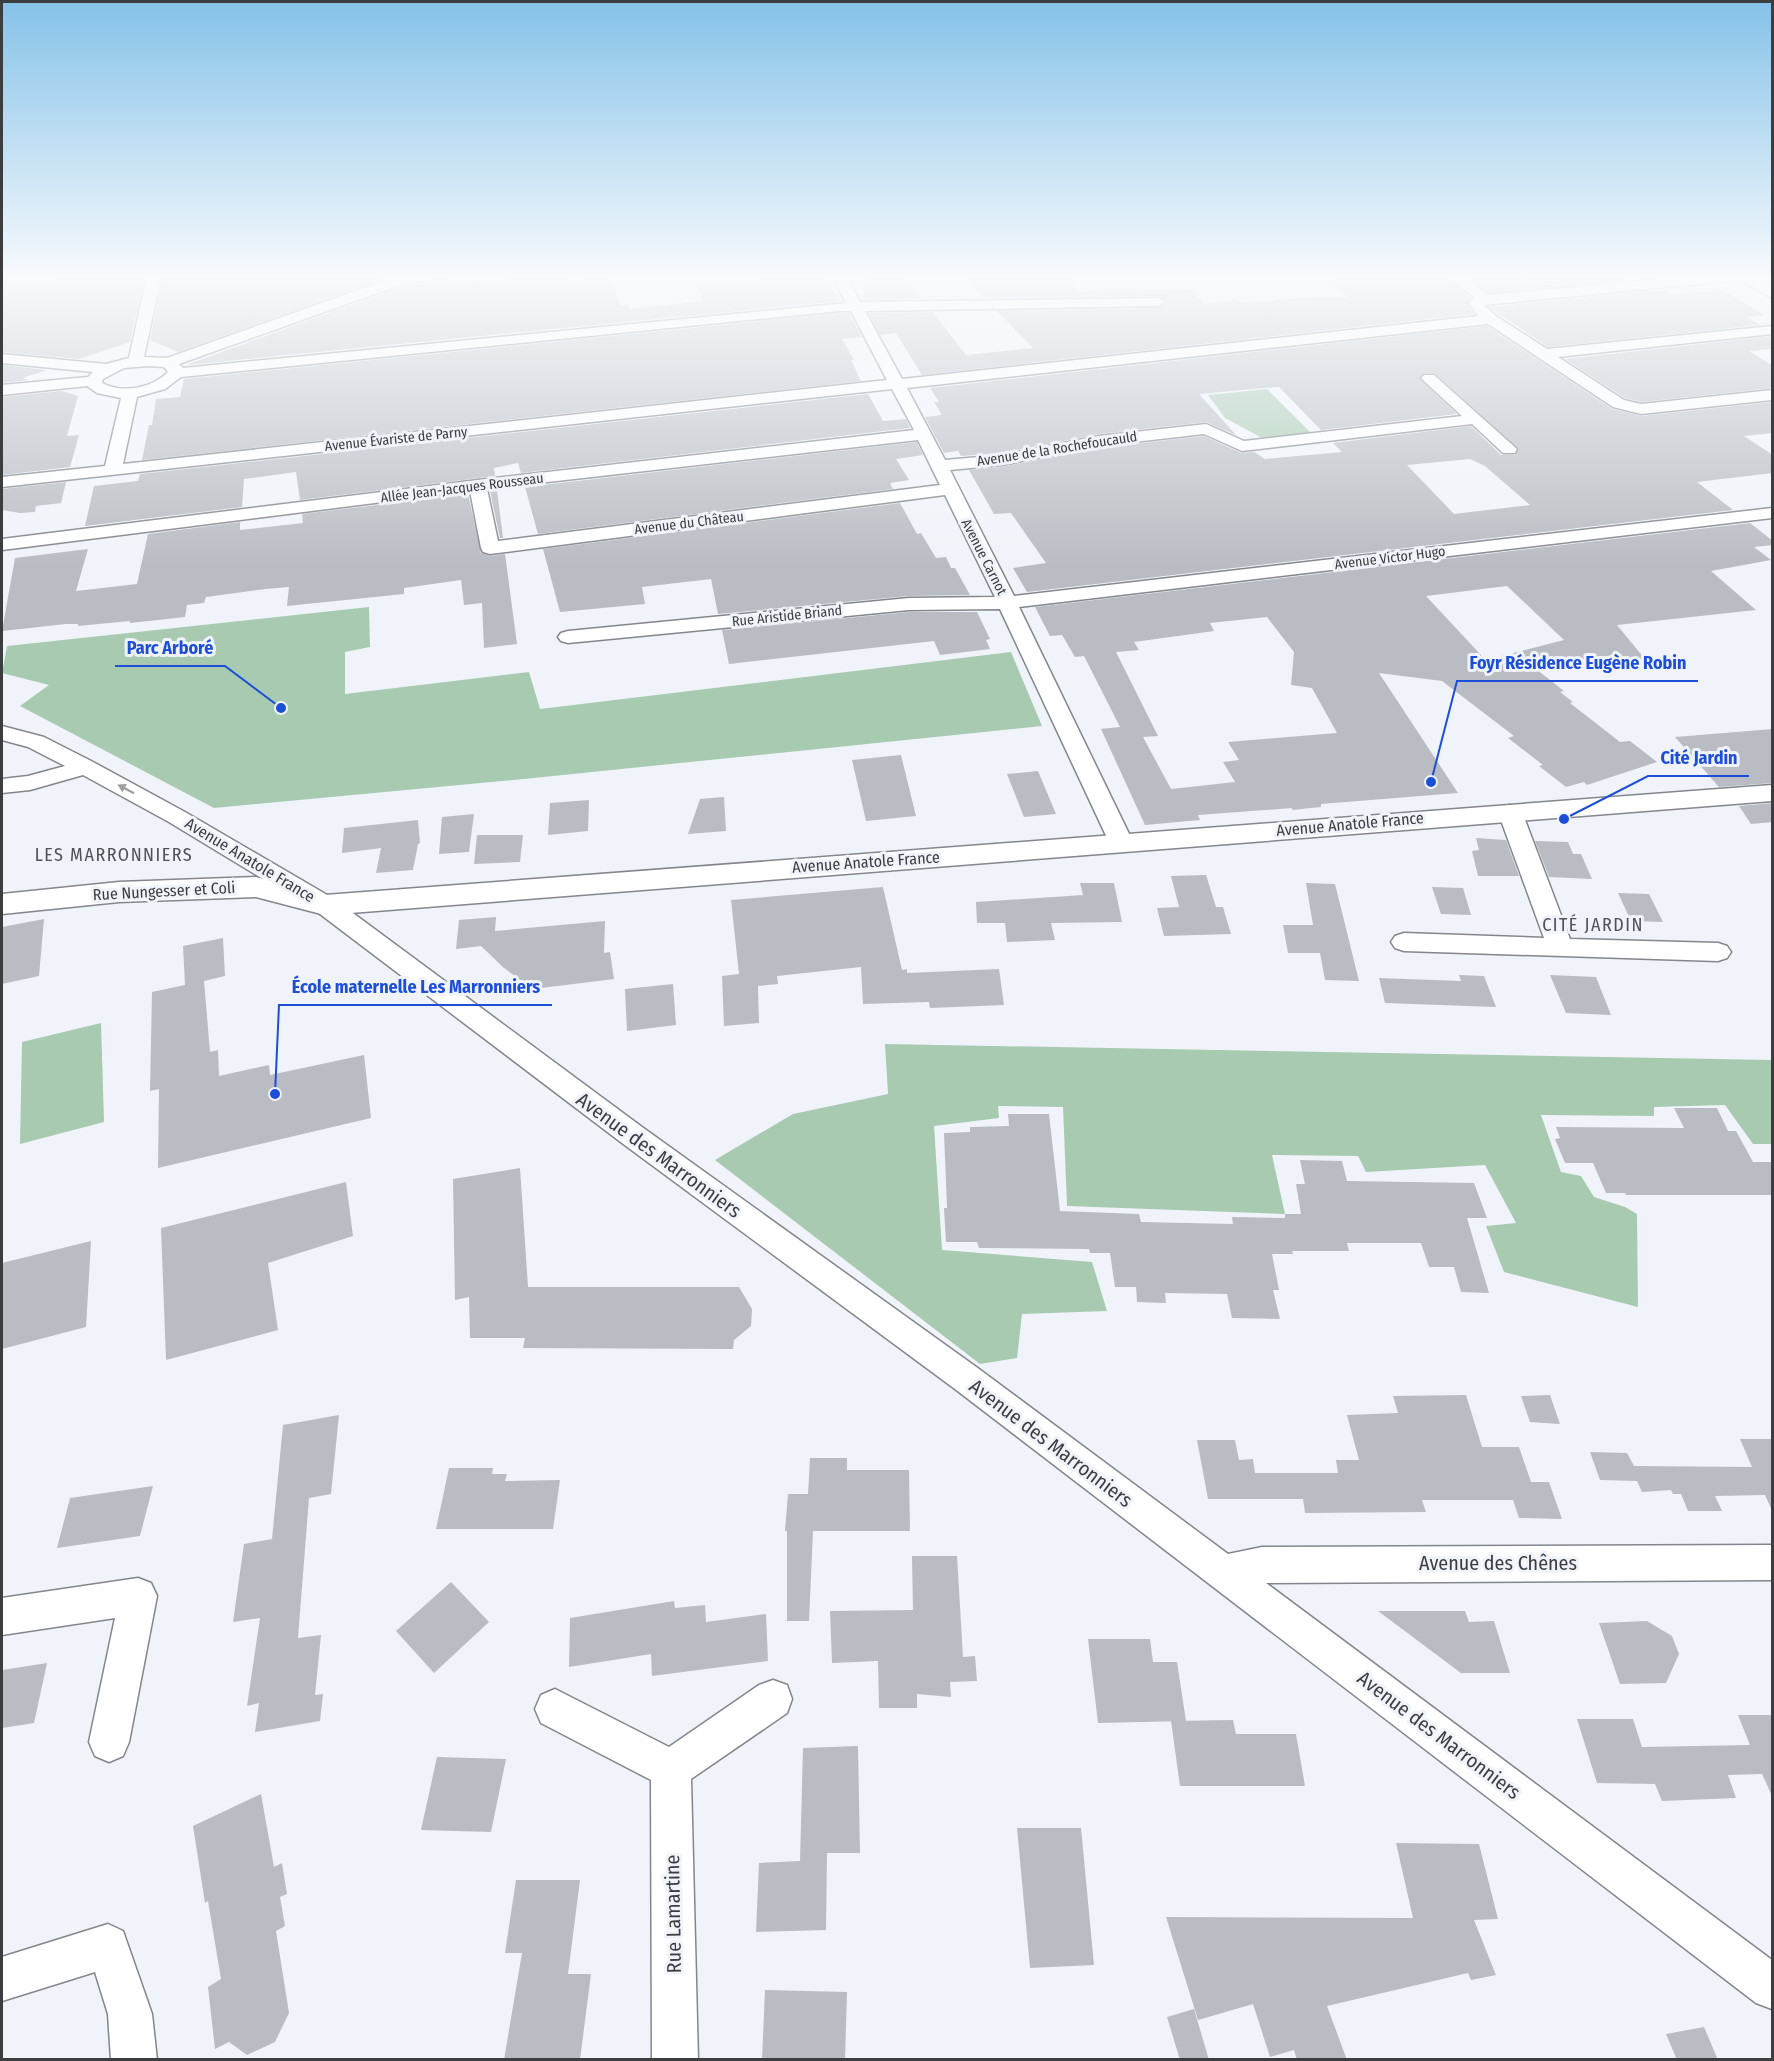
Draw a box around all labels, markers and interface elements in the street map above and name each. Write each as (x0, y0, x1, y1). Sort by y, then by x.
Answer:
street label: Avenue Évariste de Parny (324, 422, 469, 455)
street label: Avenue de la Rochefoucauld (976, 428, 1138, 470)
street label: Allée Jean-Jacques Rousseau (380, 470, 544, 506)
street label: Avenue du Château (633, 508, 745, 538)
street label: Avenue Carnot (957, 516, 1011, 598)
street label: Avenue Victor Hugo (1334, 543, 1446, 573)
street label: Rue Aristide Briand (731, 602, 843, 630)
callout: Parc Arboré (115, 630, 225, 666)
text: Parc Arboré (127, 637, 213, 659)
callout: Foyr Résidence Eugène Robin (1457, 645, 1698, 681)
text: Foyr Résidence Eugène Robin (1470, 652, 1686, 674)
callout: Cité Jardin (1648, 740, 1749, 776)
text: Cité Jardin (1660, 747, 1738, 769)
one-way arrow (117, 784, 134, 794)
street label: Avenue Anatole France (1275, 808, 1425, 840)
street label: Avenue Anatole France (182, 814, 318, 906)
district label: LES MARRONNIERS (35, 844, 193, 866)
street label: Avenue Anatole France (792, 847, 941, 877)
street label: Rue Nungesser et Coli (92, 878, 236, 904)
district label: CITÉ JARDIN (1542, 913, 1644, 936)
callout: École maternelle Les Marronniers (279, 969, 552, 1005)
text: École maternelle Les Marronniers (292, 975, 540, 998)
street label: Avenue des Marronniers (572, 1087, 746, 1223)
street label: Avenue des Marronniers (965, 1374, 1137, 1512)
street label: Avenue des Chênes (1419, 1551, 1577, 1575)
street label: Avenue des Marronniers (1353, 1666, 1525, 1804)
street label: Rue Lamartine (660, 1854, 686, 1974)

